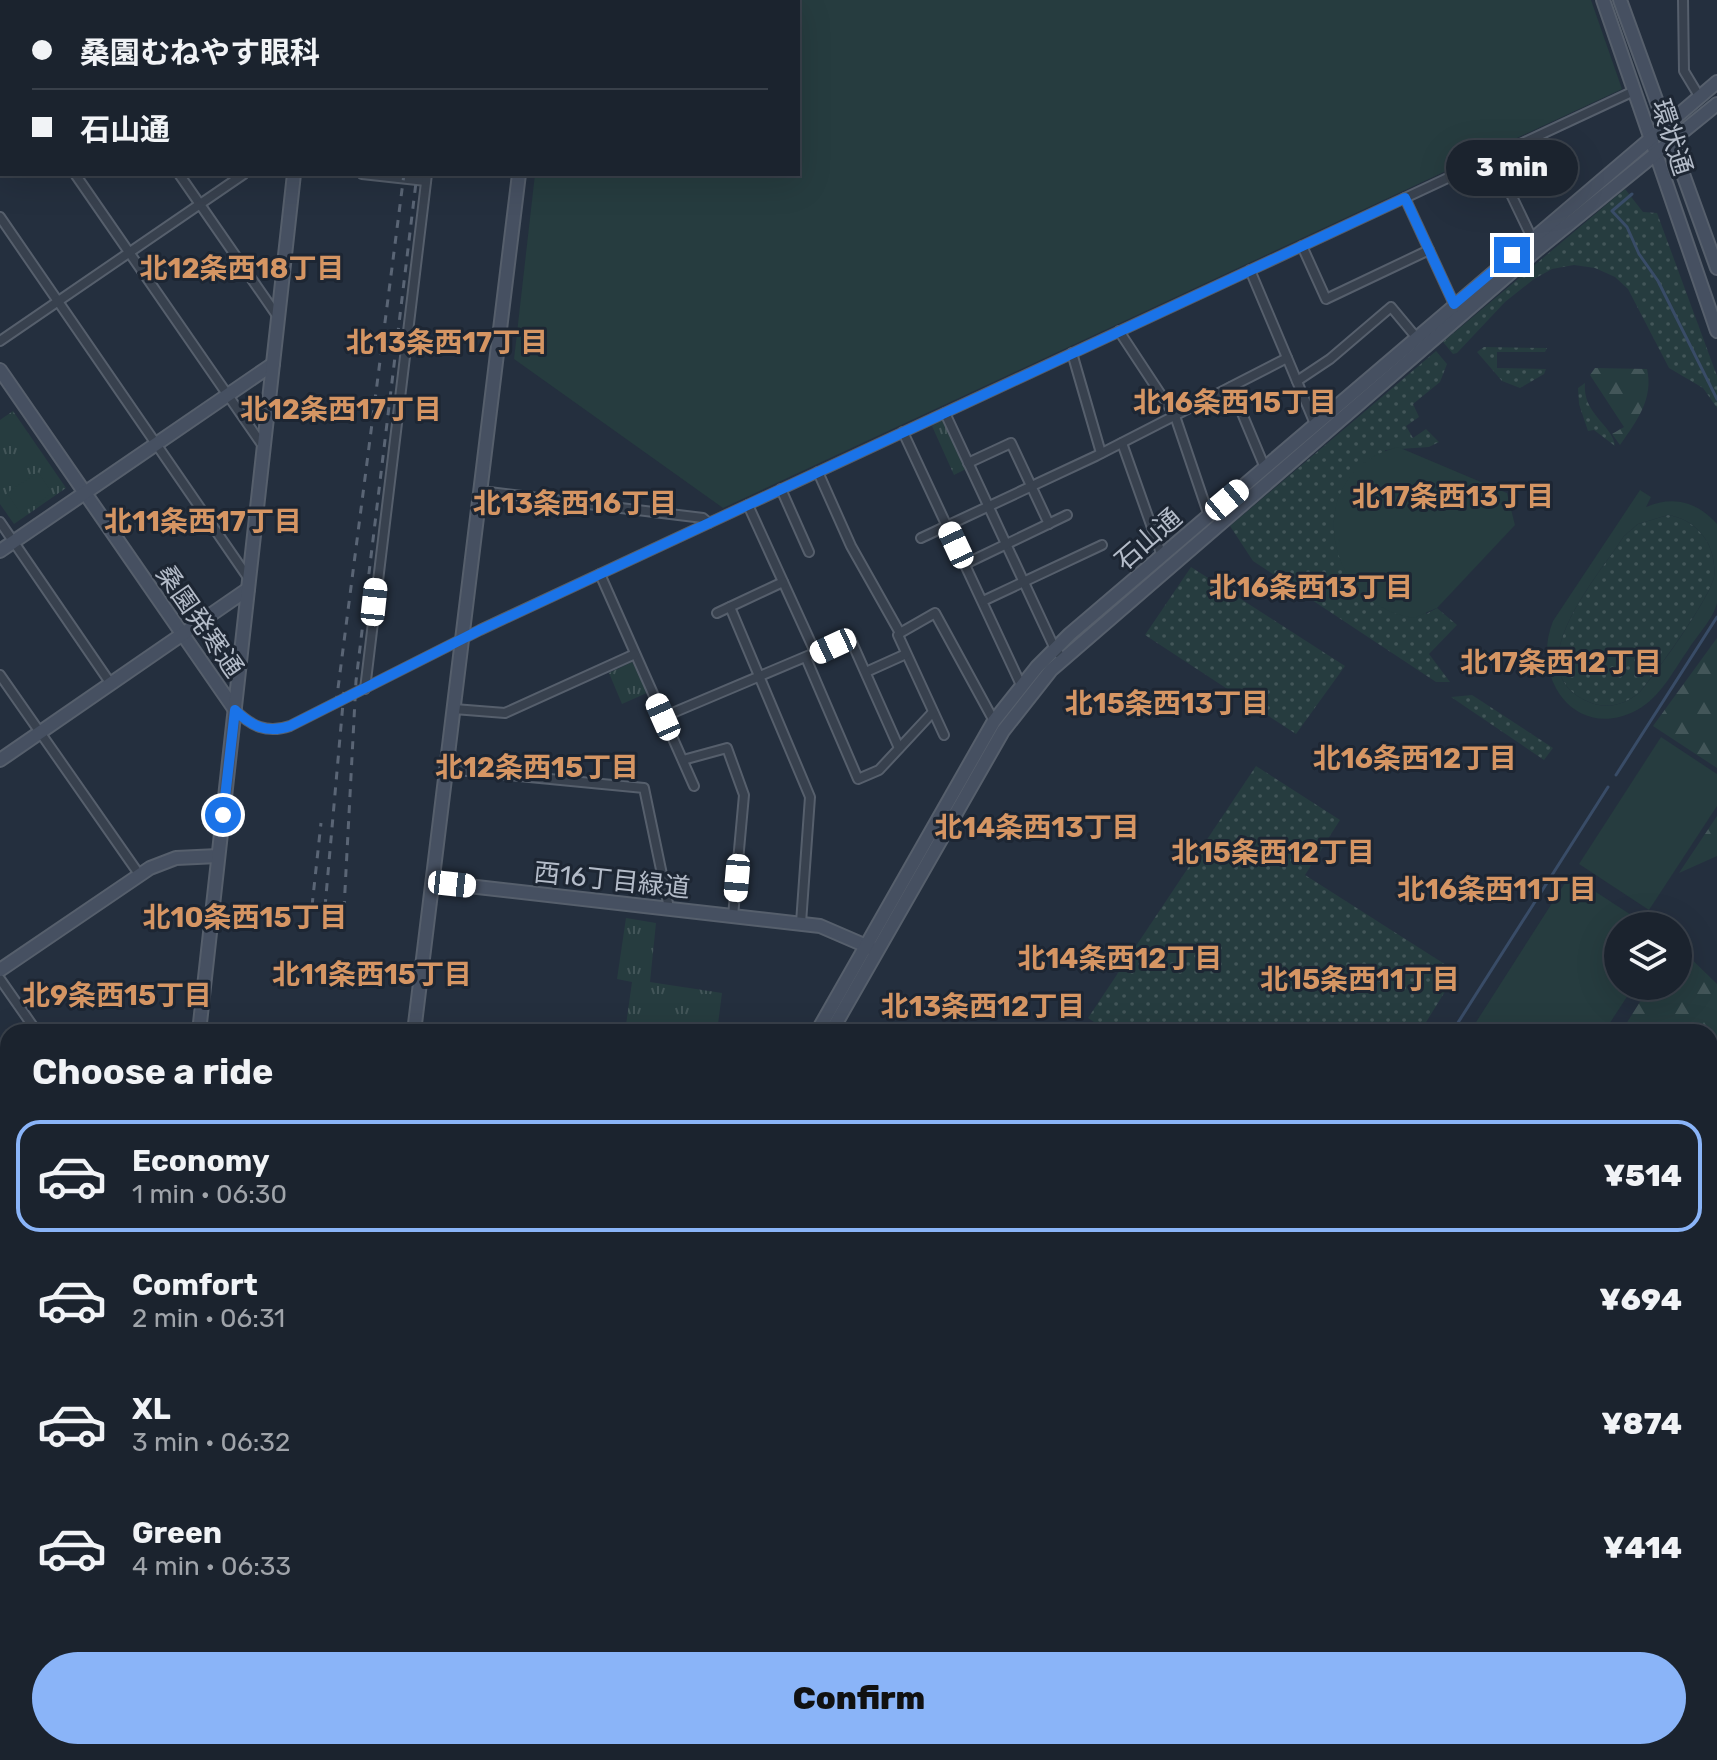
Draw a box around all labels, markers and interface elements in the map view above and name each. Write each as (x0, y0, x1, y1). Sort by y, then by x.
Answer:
text: 桑園むねやす眼科 (80, 35, 320, 71)
street label: 環状通 (1645, 95, 1698, 179)
text: 石山通 (80, 112, 170, 148)
callout: 3 min (1446, 139, 1578, 195)
text: 3 min (1476, 152, 1548, 183)
route end (1494, 237, 1530, 273)
district label: 北12条西18丁目 (140, 252, 345, 285)
district label: 北13条西17丁目 (346, 326, 548, 359)
district label: 北16条西15丁目 (1133, 386, 1337, 419)
district label: 北12条西17丁目 (240, 393, 442, 426)
car (1201, 475, 1253, 525)
district label: 北17条西13丁目 (1352, 480, 1554, 513)
district label: 北13条西16丁目 (473, 487, 677, 520)
street label: 石山通 (1109, 502, 1188, 577)
district label: 北11条西17丁目 (104, 505, 302, 538)
car (935, 518, 977, 572)
street label: 桑園発寒通 (150, 559, 250, 683)
district label: 北16条西13丁目 (1209, 571, 1413, 604)
car (360, 577, 388, 627)
car (806, 625, 860, 667)
district label: 北17条西12丁目 (1460, 646, 1662, 679)
district label: 北15条西13丁目 (1065, 687, 1269, 720)
car (642, 690, 684, 744)
district label: 北16条西12丁目 (1313, 742, 1517, 775)
district label: 北12条西15丁目 (435, 751, 639, 784)
route start (205, 797, 241, 833)
district label: 北14条西13丁目 (934, 811, 1140, 844)
district label: 北15条西12丁目 (1171, 836, 1375, 869)
car (723, 853, 751, 903)
street label: 西16丁目緑道 (532, 857, 692, 904)
car (427, 870, 477, 898)
district label: 北16条西11丁目 (1397, 873, 1597, 906)
district label: 北10条西15丁目 (143, 901, 347, 934)
map controls (1604, 912, 1692, 1000)
button: layers (1604, 912, 1692, 1000)
district label: 北14条西12丁目 (1017, 942, 1223, 975)
district label: 北11条西15丁目 (272, 958, 472, 991)
district label: 北15条西11丁目 (1260, 963, 1460, 996)
district label: 北9条西15丁目 (22, 979, 212, 1012)
district label: 北13条西12丁目 (881, 990, 1085, 1023)
text: Choose a ride (32, 1050, 273, 1093)
icon: car (36, 1140, 108, 1212)
text: Economy (132, 1143, 270, 1179)
text: ¥514 (1603, 1158, 1682, 1194)
text: 1 min · 06:30 (132, 1179, 287, 1210)
icon: car (36, 1264, 108, 1336)
text: Comfort (132, 1267, 258, 1303)
text: ¥694 (1599, 1282, 1682, 1318)
text: 2 min · 06:31 (132, 1303, 285, 1334)
icon: car (36, 1388, 108, 1460)
text: XL (132, 1391, 171, 1427)
text: ¥874 (1601, 1406, 1682, 1442)
text: 3 min · 06:32 (132, 1427, 290, 1458)
icon: car (36, 1512, 108, 1584)
text: Green (132, 1515, 222, 1551)
text: ¥414 (1603, 1530, 1682, 1566)
text: 4 min · 06:33 (132, 1551, 291, 1582)
button: Confirm (32, 1652, 1686, 1744)

